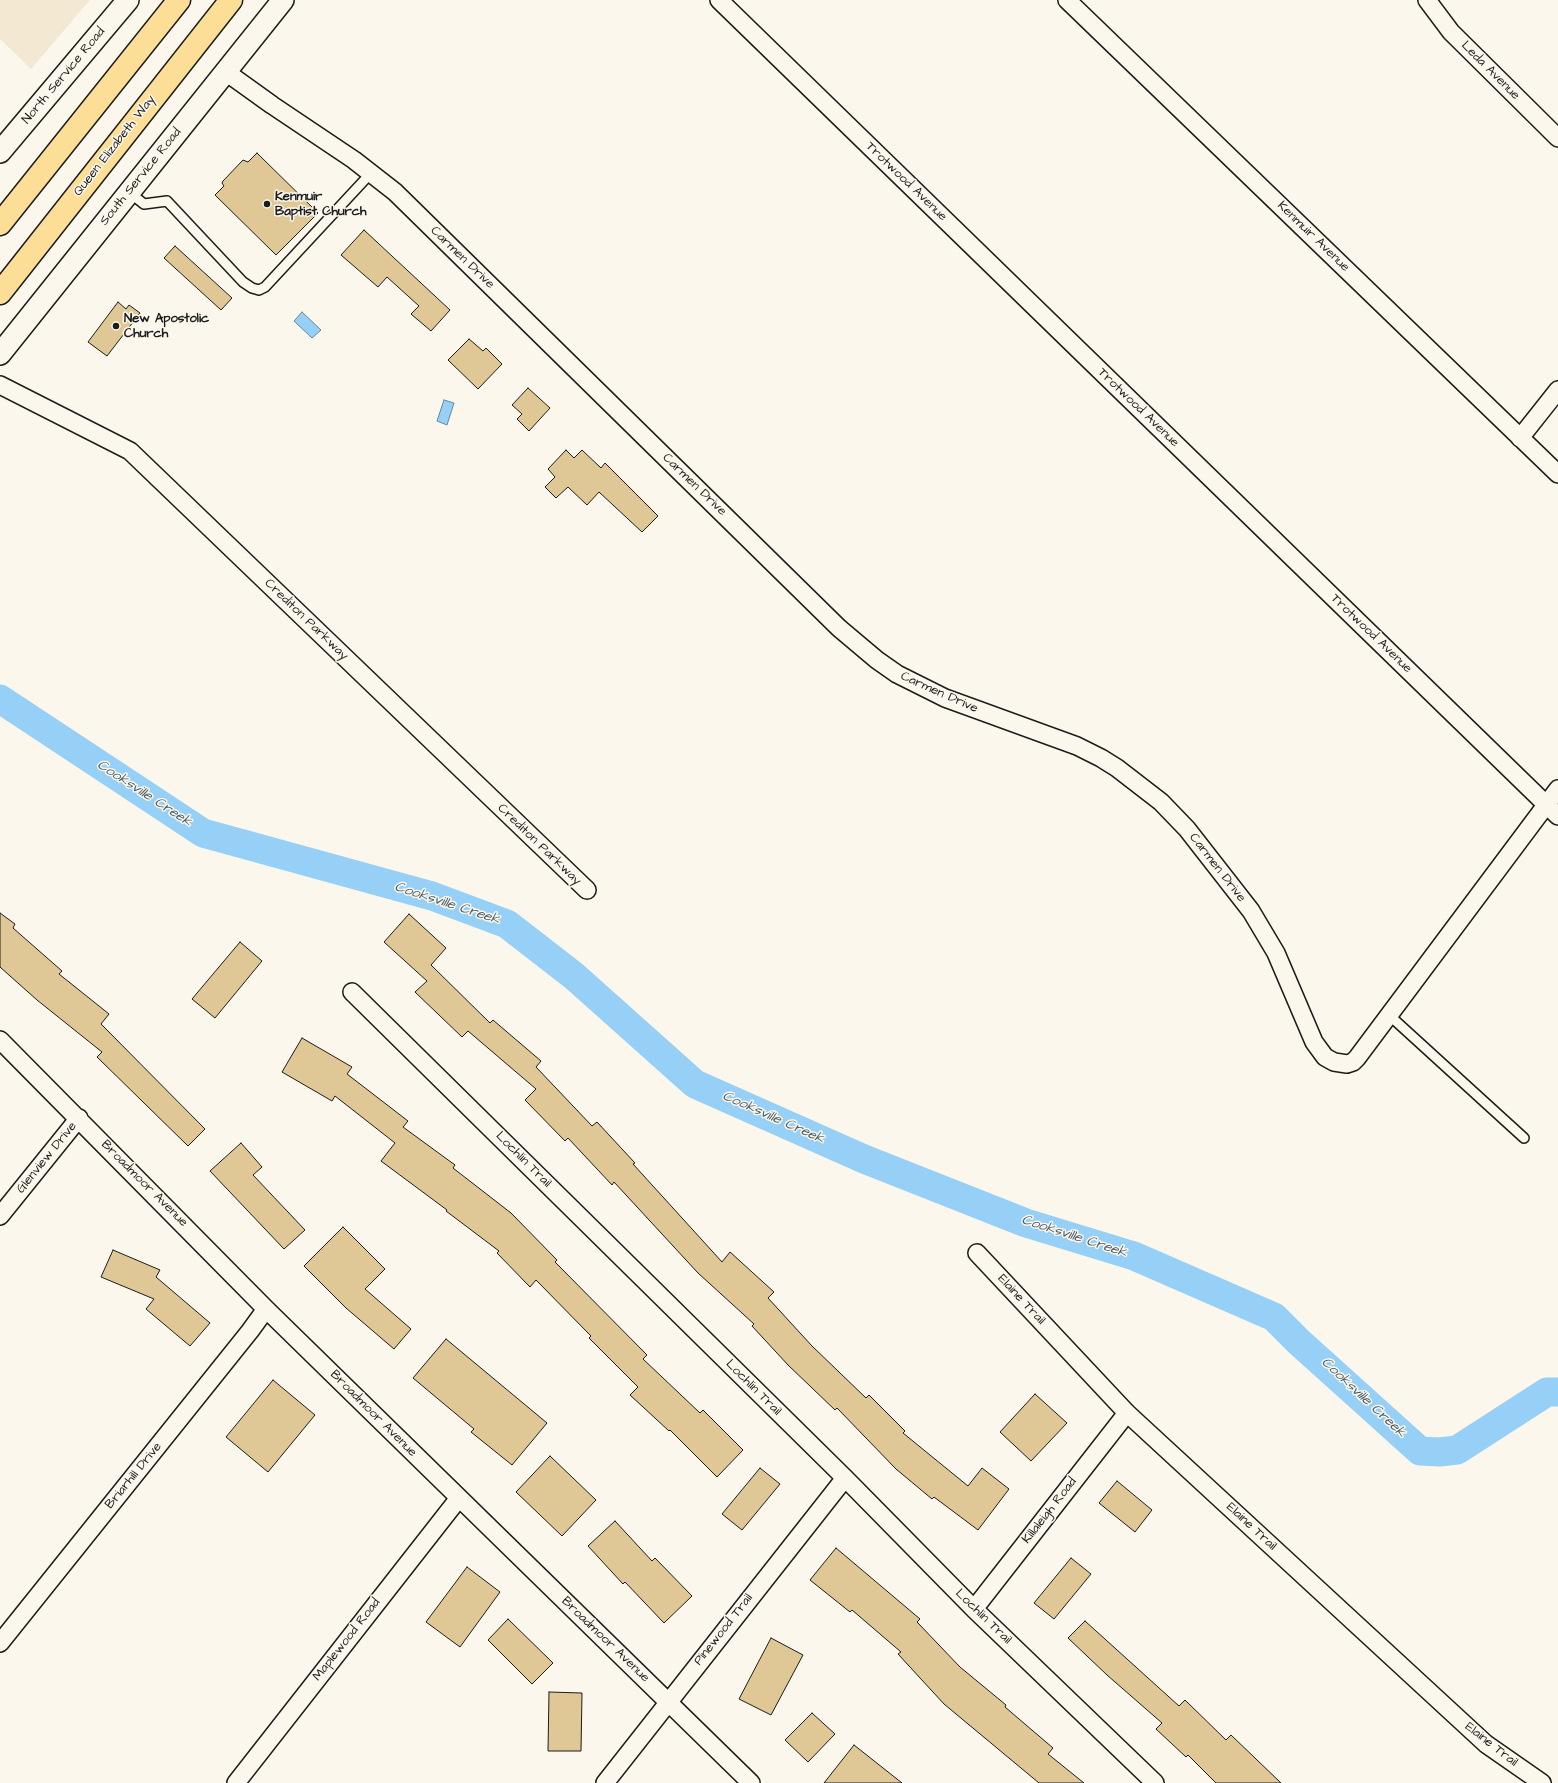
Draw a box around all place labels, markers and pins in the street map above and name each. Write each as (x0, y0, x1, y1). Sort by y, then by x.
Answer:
place label: Kenmuir Baptist Church (275, 189, 366, 220)
marker: Kenmuir Baptist Church (262, 199, 272, 209)
place label: New Apostolic Church (124, 311, 209, 342)
marker: New Apostolic Church (111, 321, 121, 331)

